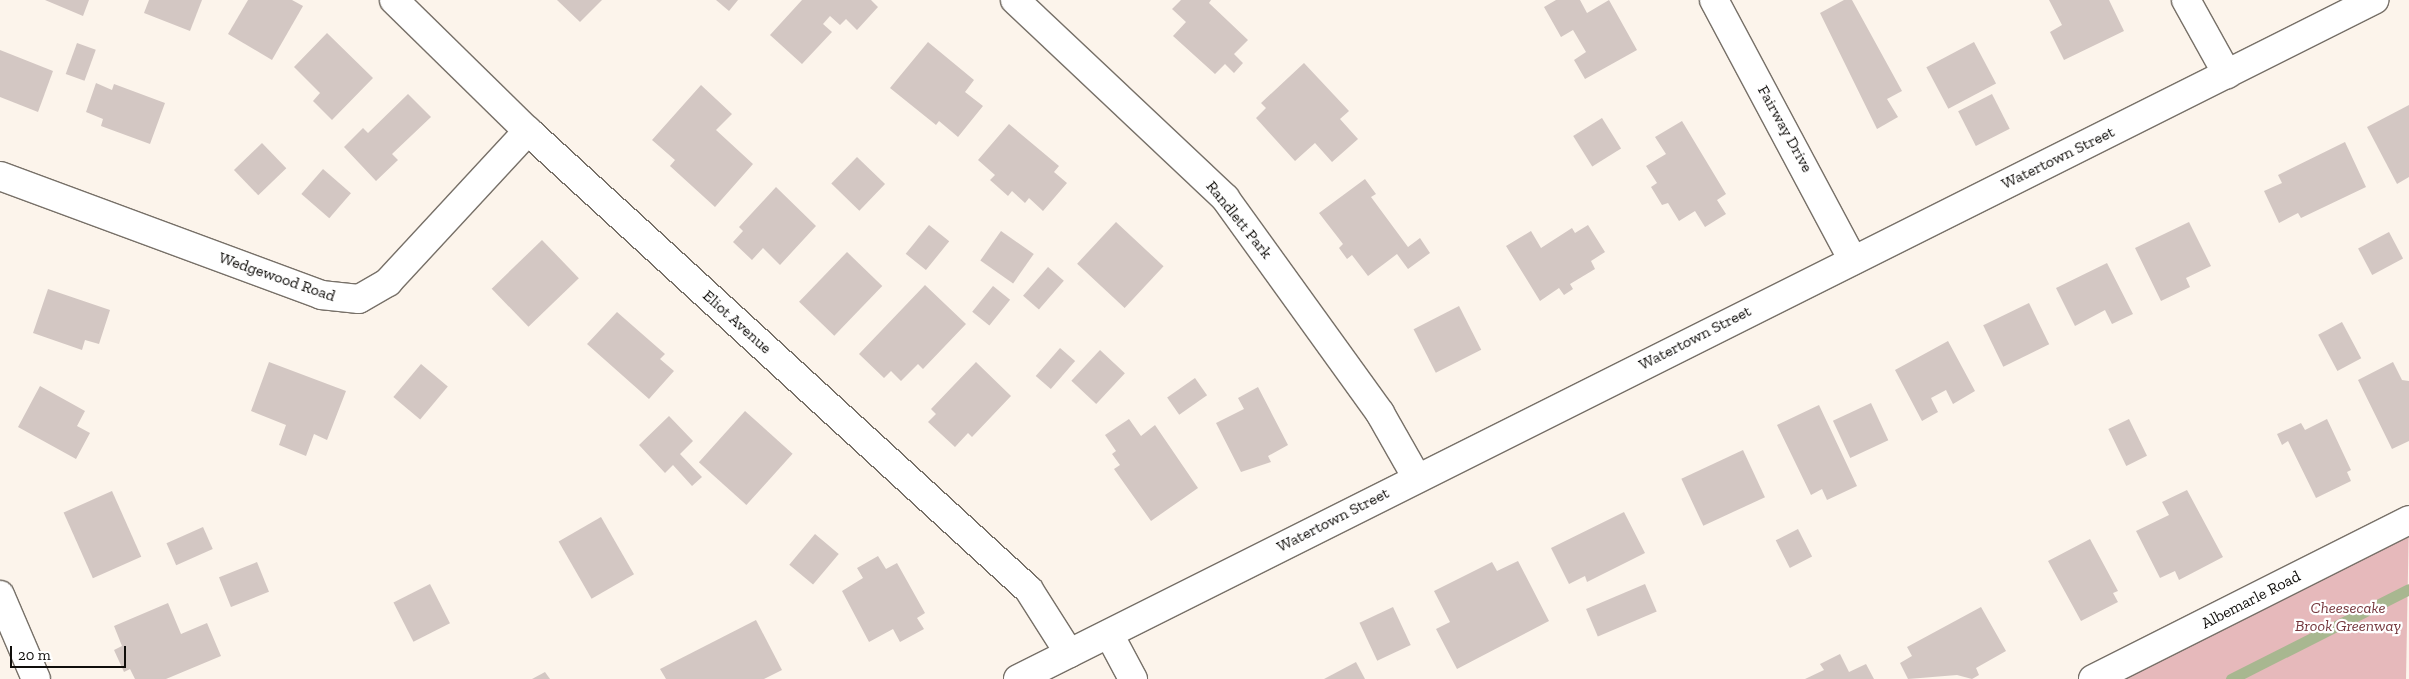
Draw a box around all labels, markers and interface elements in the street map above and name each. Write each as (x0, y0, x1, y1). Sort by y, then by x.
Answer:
street label: Fairway Drive (1753, 82, 1817, 176)
street label: Watertown Street (1998, 122, 2118, 194)
street label: Randlett Park (1202, 177, 1276, 263)
street label: Wedgewood Road (216, 248, 338, 306)
street label: Eliot Avenue (698, 286, 776, 358)
street label: Watertown Street (1636, 301, 1754, 375)
street label: Watertown Street (1274, 483, 1392, 557)
street label: Albemarle Road (2198, 567, 2304, 633)
park label: Cheesecake Brook Greenway (2295, 598, 2401, 636)
scale bar (12, 636, 129, 668)
text: 20 m (18, 646, 51, 664)

